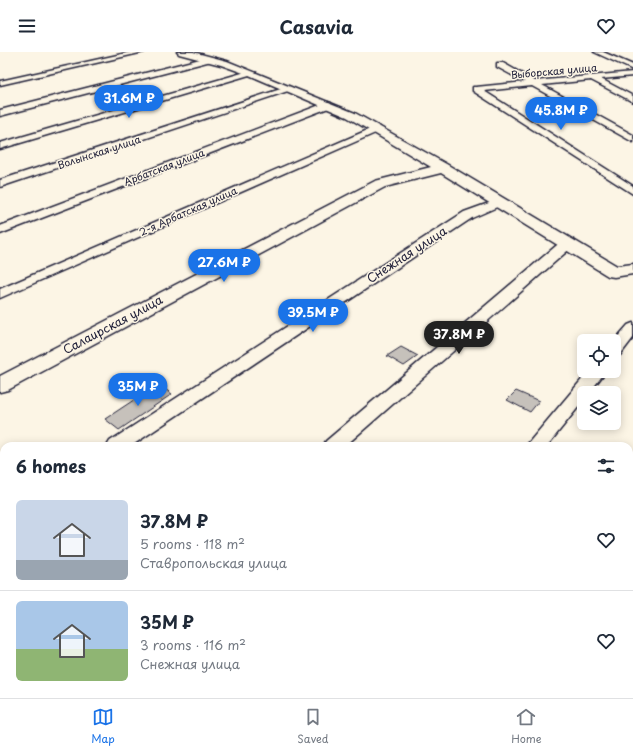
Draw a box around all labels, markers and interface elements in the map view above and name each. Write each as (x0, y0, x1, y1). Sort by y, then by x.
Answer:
text: Casavia (280, 13, 353, 40)
icon: menu (16, 15, 38, 37)
icon: heart (595, 15, 617, 37)
street label: Выборская улица (510, 59, 598, 82)
pin: 31.6M ₽ (92, 85, 166, 119)
text: 31.6M ₽ (103, 88, 155, 107)
pin: 45.8M ₽ (524, 97, 598, 131)
text: 45.8M ₽ (534, 100, 588, 119)
street label: Волынская улица (55, 131, 143, 172)
street label: Арбатская улица (121, 144, 207, 189)
street label: 2-я Арбатская улица (136, 182, 240, 239)
street label: Снежная улица (363, 221, 450, 287)
pin: 27.6M ₽ (187, 249, 261, 283)
text: 27.6M ₽ (197, 252, 251, 271)
street label: Салаирская улица (59, 290, 166, 358)
pin: 39.5M ₽ (276, 299, 350, 333)
text: 39.5M ₽ (287, 302, 339, 321)
pin: 37.8M ₽ (422, 321, 496, 355)
text: 37.8M ₽ (433, 324, 485, 343)
map controls (577, 334, 621, 430)
button: locate (577, 334, 621, 378)
pin: 35M ₽ (110, 373, 166, 407)
text: 35M ₽ (117, 376, 159, 395)
button: layers (577, 386, 621, 430)
text: 6 homes (16, 453, 86, 479)
icon: filters (595, 455, 617, 477)
text: 37.8M ₽ (140, 508, 208, 534)
icon: home (48, 516, 96, 564)
icon: heart (595, 529, 617, 551)
text: 5 rooms · 118 m² (140, 534, 245, 553)
text: Ставропольская улица (140, 553, 287, 572)
text: 35M ₽ (140, 609, 194, 635)
icon: home (48, 617, 96, 665)
icon: heart (595, 630, 617, 652)
text: 3 rooms · 116 m² (140, 635, 246, 654)
text: Снежная улица (140, 654, 240, 673)
tab: Map (91, 706, 115, 747)
tab: Saved (297, 706, 329, 747)
tab: Home (511, 706, 542, 747)

